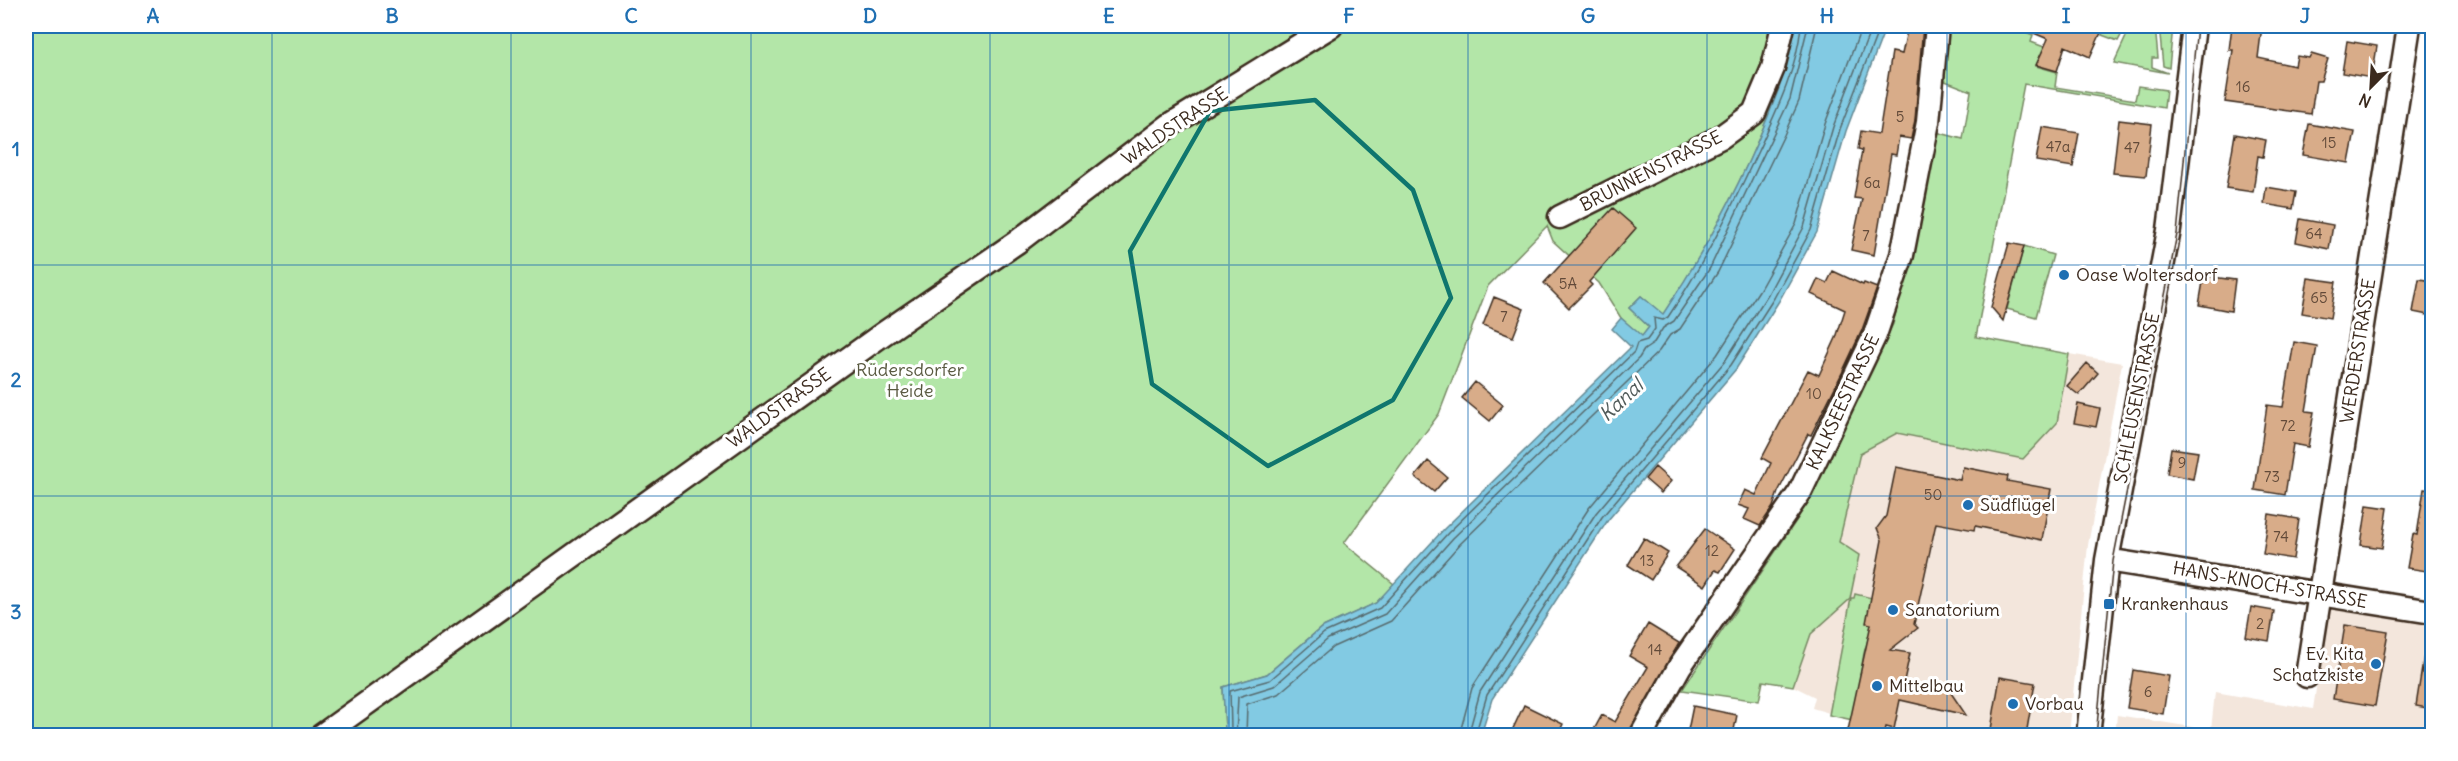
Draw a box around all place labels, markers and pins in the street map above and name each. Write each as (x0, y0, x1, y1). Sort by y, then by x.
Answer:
place label: Oase Woltersdorf (2076, 263, 2218, 286)
marker: Oase Woltersdorf (2057, 268, 2071, 282)
place label: Südflügel (1980, 493, 2055, 516)
marker: Südflügel (1961, 498, 1975, 512)
place label: Krankenhaus (2121, 592, 2228, 615)
marker: Krankenhaus (2102, 597, 2116, 611)
place label: Sanatorium (1905, 598, 2000, 621)
marker: Sanatorium (1886, 603, 1900, 617)
place label: Ev. Kita Schatzkiste (2273, 642, 2364, 686)
marker: Ev. Kita Schatzkiste (2369, 657, 2383, 671)
place label: Mittelbau (1889, 674, 1964, 697)
marker: Mittelbau (1870, 679, 1884, 693)
place label: Vorbau (2025, 692, 2084, 715)
marker: Vorbau (2006, 697, 2020, 711)

